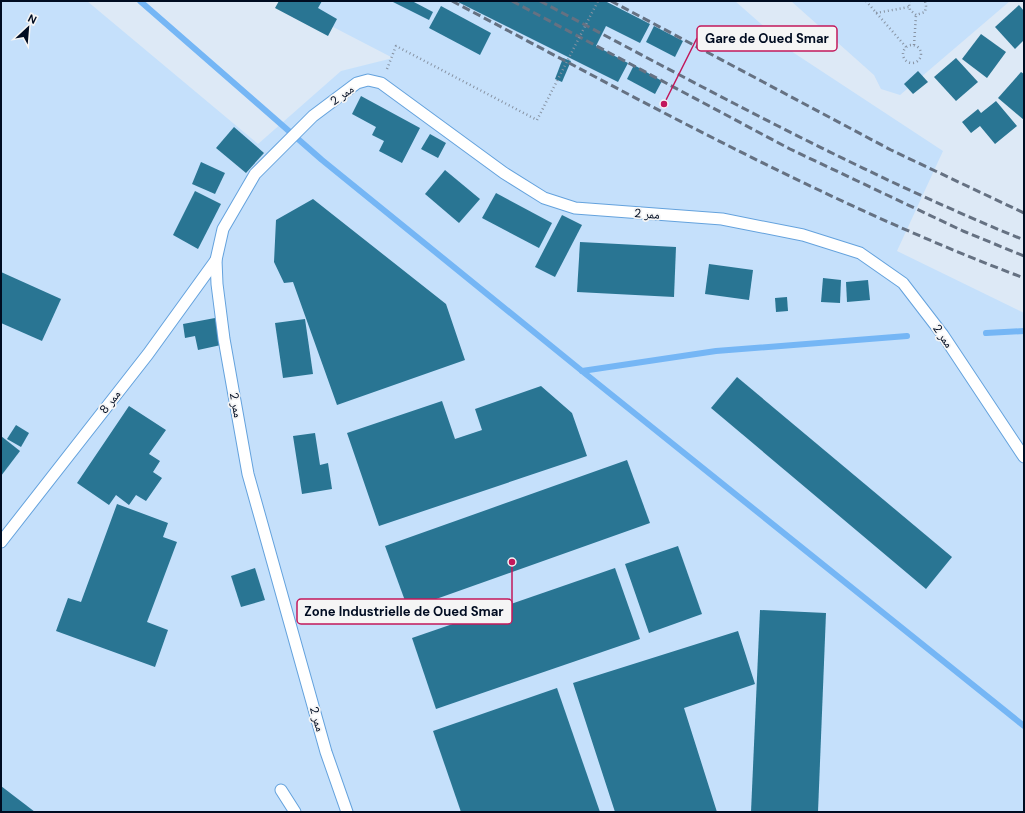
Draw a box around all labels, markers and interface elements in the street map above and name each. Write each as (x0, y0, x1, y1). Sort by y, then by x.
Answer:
north arrow (8, 8, 48, 48)
text: N (26, 11, 39, 27)
callout: Gare de Oued Smar (697, 26, 837, 51)
text: Gare de Oued Smar (705, 30, 830, 47)
street label: ممر 2 (327, 81, 357, 109)
street label: ممر 2 (634, 205, 660, 223)
street label: ممر 2 (929, 321, 957, 351)
street label: ممر 8 (96, 387, 124, 417)
street label: ممر 2 (226, 391, 246, 419)
callout: Zone Industrielle de Oued Smar (297, 599, 512, 624)
text: Zone Industrielle de Oued Smar (304, 603, 504, 620)
street label: ممر 2 (306, 705, 328, 733)

